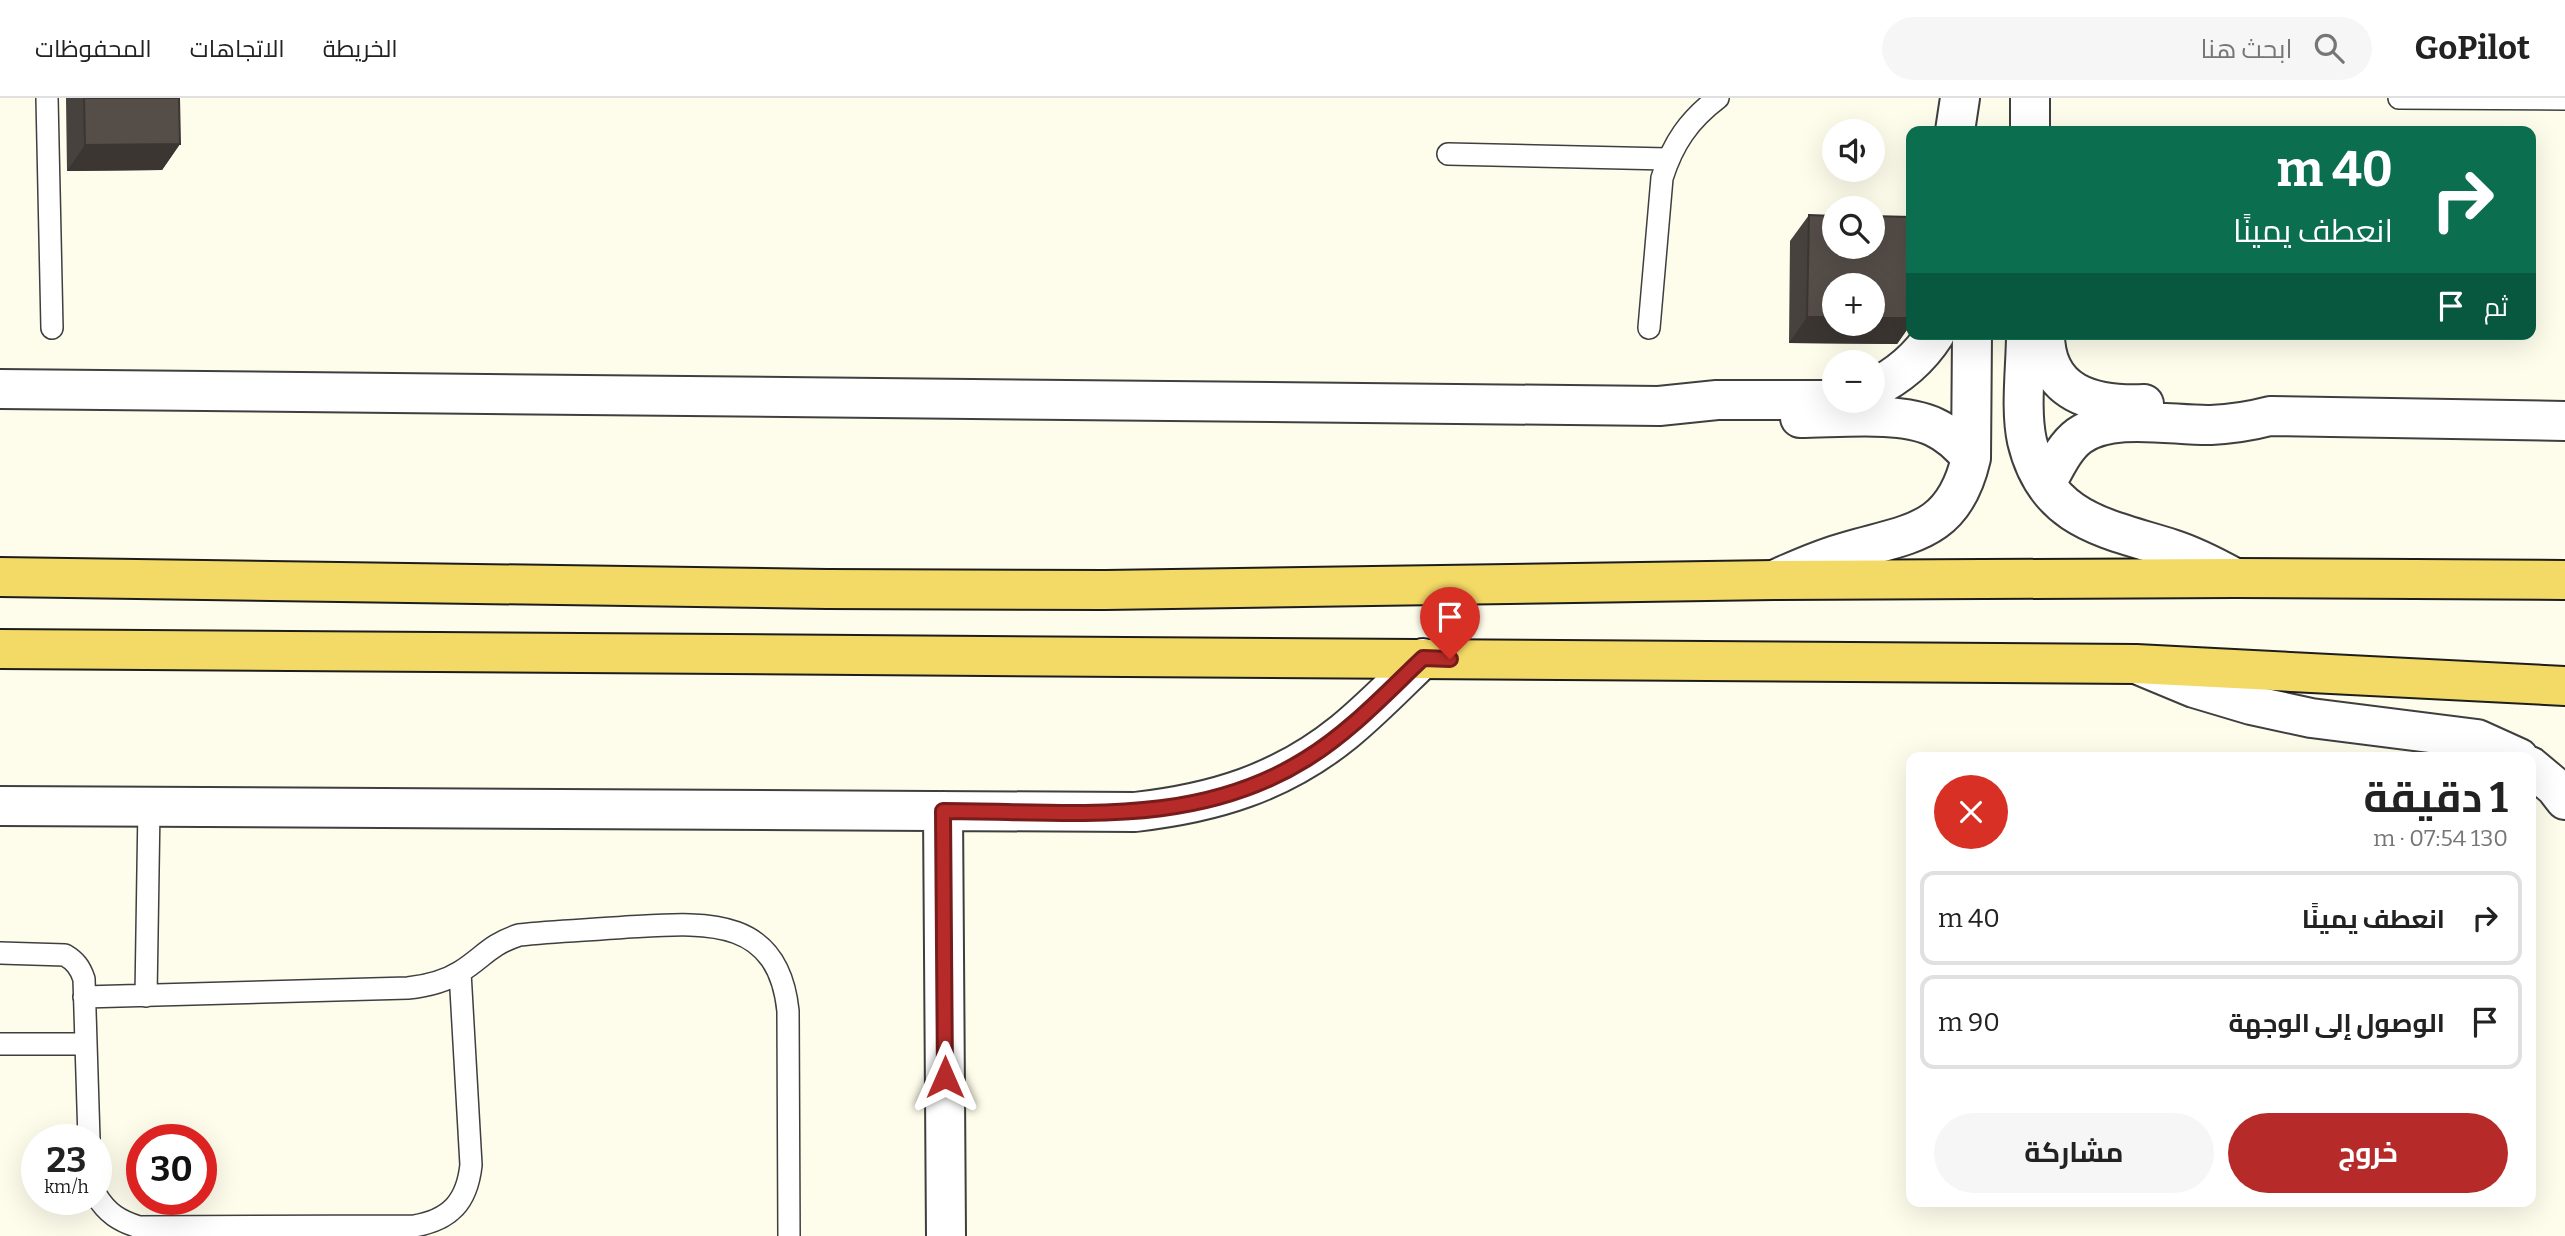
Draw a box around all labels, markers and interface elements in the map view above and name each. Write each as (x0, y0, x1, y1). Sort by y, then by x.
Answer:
search box (1882, 17, 2372, 80)
text: GoPilot (2414, 28, 2530, 68)
icon: search (2310, 29, 2348, 67)
text: ابحث هنا (2200, 34, 2292, 65)
text: المحفوظات (35, 35, 152, 63)
text: الاتجاهات (190, 35, 285, 63)
text: الخريطة (323, 35, 398, 63)
map controls (1822, 119, 1885, 413)
button: sound (1822, 119, 1885, 182)
text: 40 m (2276, 140, 2393, 199)
icon: right (2417, 154, 2508, 245)
button: search (1822, 196, 1885, 259)
text: انعطف يمينًا (2233, 212, 2393, 250)
button: + (1822, 273, 1885, 336)
icon: arrive (2432, 287, 2470, 325)
text: ثم (2484, 292, 2508, 323)
button: − (1822, 350, 1885, 413)
pin (1420, 587, 1480, 659)
icon: arrive (1431, 598, 1469, 636)
text: 1 دقيقة (2364, 773, 2508, 823)
button: close (1934, 775, 2008, 849)
text: 130 m · 07:54 (2373, 824, 2508, 852)
icon: right (2466, 899, 2504, 937)
text: 40 m (1938, 903, 2000, 934)
text: انعطف يمينًا (2302, 904, 2445, 935)
icon: arrive (2466, 1003, 2504, 1041)
text: 90 m (1938, 1007, 2000, 1038)
text: الوصول إلى الوجهة (2228, 1008, 2445, 1039)
position arrow (908, 1040, 982, 1114)
button: مشاركة (1934, 1113, 2214, 1193)
button: خروج (2228, 1113, 2508, 1193)
speed limit sign: 30 (126, 1124, 217, 1215)
text: 23 (47, 1139, 86, 1181)
text: km/h (44, 1176, 89, 1198)

